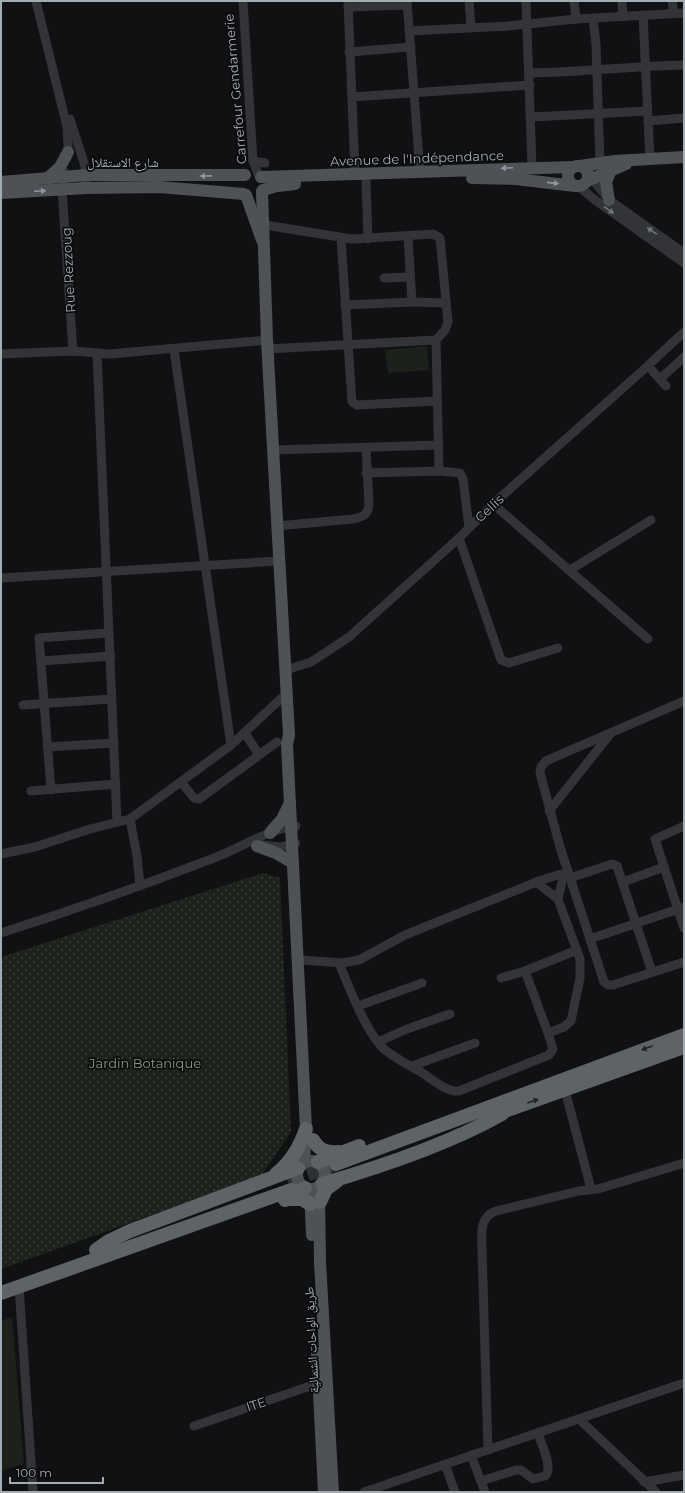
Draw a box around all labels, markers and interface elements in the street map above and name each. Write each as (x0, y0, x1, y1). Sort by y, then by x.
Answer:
street label: Carrefour Gendarmerie (220, 13, 250, 165)
street label: Avenue de l'Indépendance (330, 147, 504, 169)
street label: شارع الاستقلال (87, 154, 159, 172)
one-way arrow (501, 165, 513, 172)
one-way arrow (199, 173, 212, 179)
one-way arrow (547, 180, 559, 186)
one-way arrow (34, 187, 46, 194)
one-way arrow (603, 206, 614, 214)
street label: Rue Rezzoug (58, 227, 78, 313)
one-way arrow (647, 227, 657, 235)
street label: Cellis (471, 491, 507, 525)
one-way arrow (641, 1045, 653, 1051)
park label: Jardin Botanique (88, 1055, 201, 1071)
one-way arrow (528, 1098, 540, 1104)
street label: طريق الواحات الشمالية (300, 1286, 323, 1394)
street label: ITE (244, 1393, 268, 1415)
scale bar (10, 1459, 103, 1485)
text: 100 m (16, 1465, 52, 1480)

